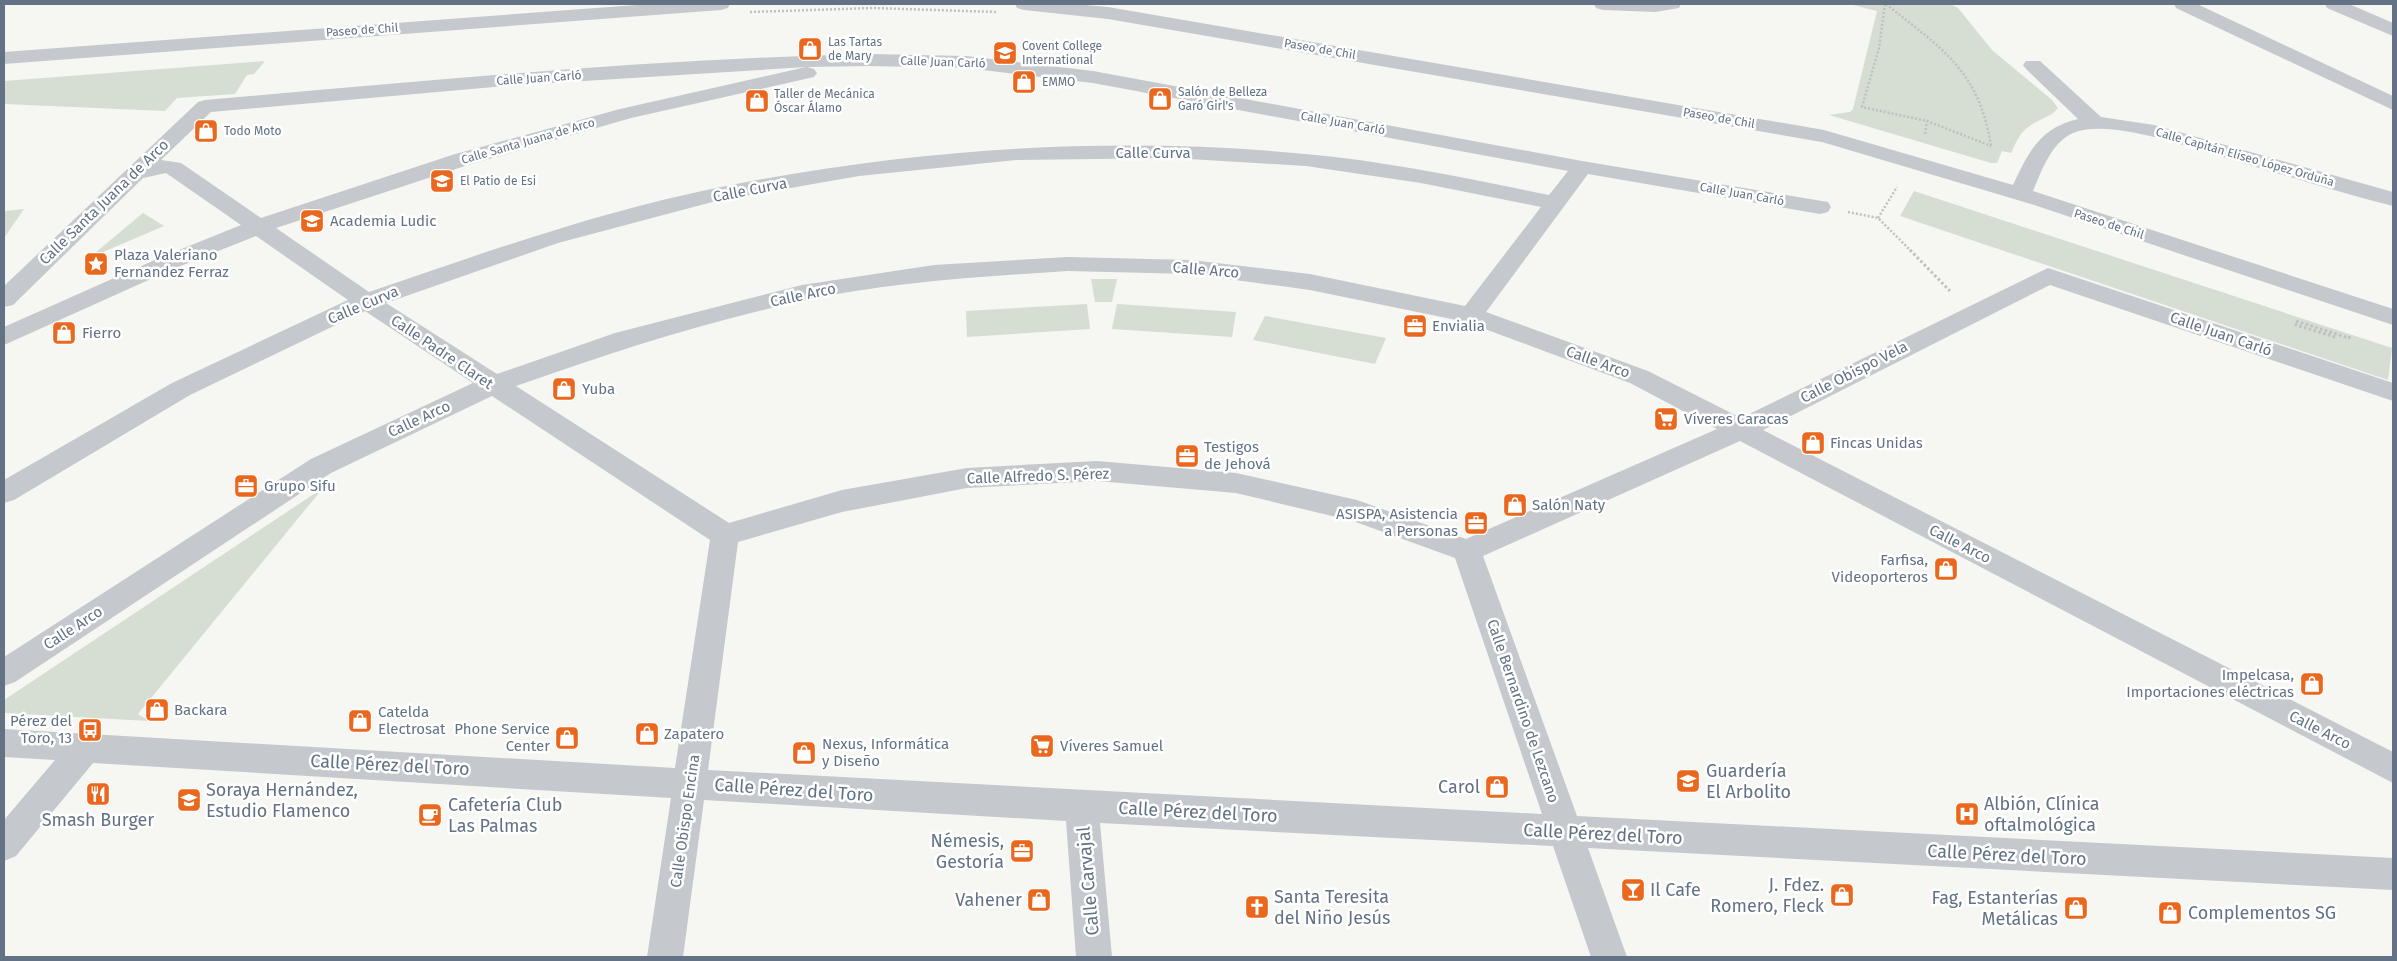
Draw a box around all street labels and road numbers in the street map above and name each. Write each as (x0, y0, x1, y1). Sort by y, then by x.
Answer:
street label: Paseo de Chil (325, 20, 399, 40)
street label: Paseo de Chil (1283, 36, 1357, 62)
street label: Calle Juan Carló (900, 54, 986, 70)
street label: Calle Juan Carló (496, 68, 582, 88)
street label: Paseo de Chil (1682, 105, 1756, 131)
street label: Calle Juan Carló (1300, 109, 1386, 137)
street label: Calle Santa Juana de Arco (460, 115, 596, 167)
street label: Calle Capitán Eliseo López Orduña (2154, 125, 2336, 189)
street label: Calle Santa Juana de Arco (36, 136, 172, 268)
street label: Calle Curva (1115, 144, 1191, 162)
street label: Calle Curva (711, 174, 789, 206)
street label: Calle Juan Carló (1699, 180, 1785, 208)
street label: Paseo de Chil (2072, 206, 2146, 242)
street label: Calle Arco (1172, 258, 1240, 282)
street label: Calle Arco (769, 279, 837, 311)
street label: Calle Curva (325, 282, 401, 328)
street label: Calle Juan Carló (2168, 308, 2274, 360)
street label: Calle Padre Claret (388, 311, 497, 393)
street label: Calle Obispo Vela (1797, 337, 1911, 407)
street label: Calle Arco (1564, 342, 1632, 382)
street label: Calle Arco (385, 397, 453, 441)
street label: Calle Alfredo S. Pérez (966, 465, 1110, 487)
street label: Calle Arco (1926, 521, 1994, 567)
street label: Calle Arco (40, 602, 106, 654)
street label: Calle Bernardino de Lezcano (1483, 617, 1563, 805)
street label: Calle Arco (2286, 707, 2354, 753)
street label: Calle Pérez del Toro (310, 750, 470, 780)
street label: Calle Obispo Encina (667, 753, 703, 889)
street label: Calle Pérez del Toro (714, 773, 874, 807)
street label: Calle Pérez del Toro (1118, 797, 1278, 827)
street label: Calle Pérez del Toro (1523, 819, 1683, 849)
street label: Calle Carvajal (1072, 826, 1104, 936)
street label: Calle Pérez del Toro (1927, 840, 2087, 870)

